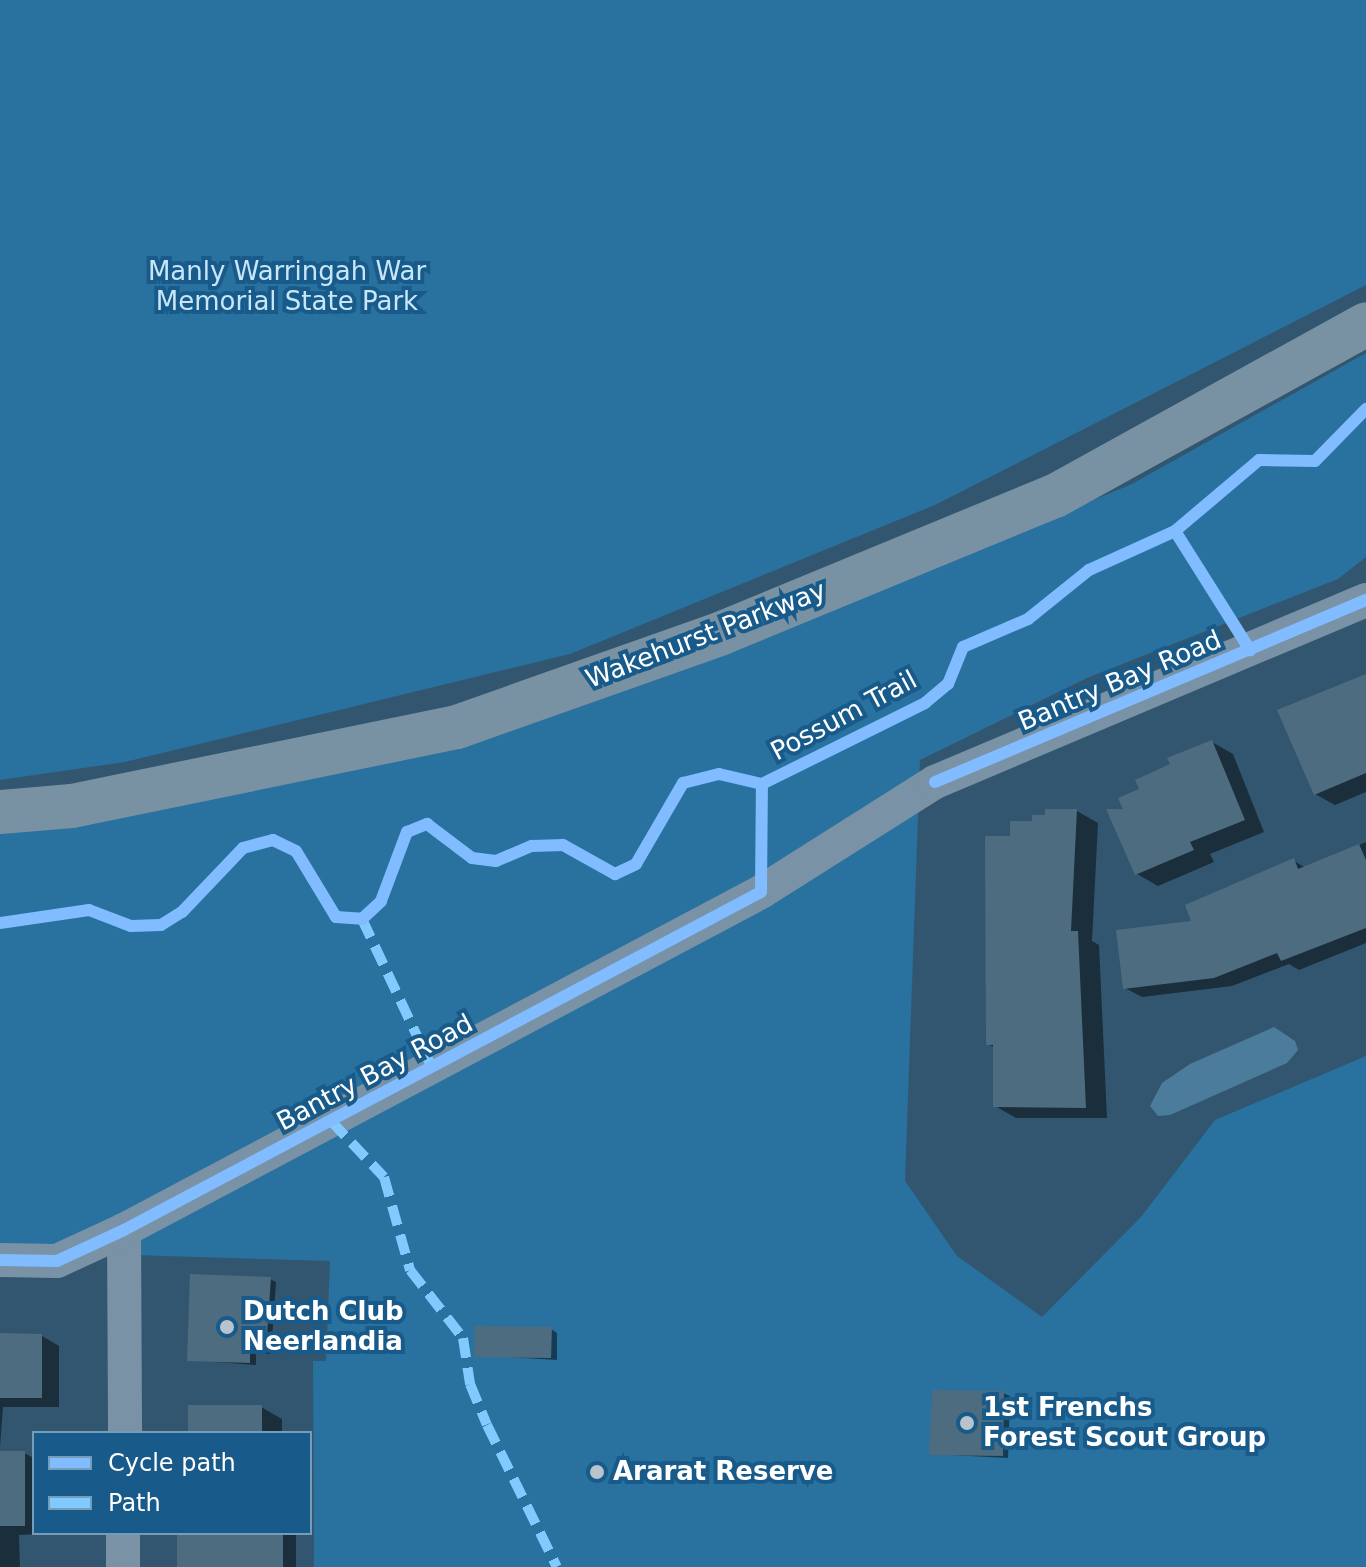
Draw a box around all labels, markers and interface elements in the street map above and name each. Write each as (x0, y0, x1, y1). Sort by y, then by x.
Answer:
park label: Manly Warringah War Memorial State Park (148, 256, 426, 318)
street label: Wakehurst Parkway (582, 575, 830, 695)
street label: Bantry Bay Road (1014, 624, 1226, 738)
street label: Possum Trail (766, 664, 922, 768)
street label: Bantry Bay Road (272, 1008, 478, 1138)
place label: Dutch Club Neerlandia (243, 1296, 404, 1358)
marker: Dutch Club Neerlandia (218, 1318, 236, 1336)
place label: 1st Frenchs Forest Scout Group (983, 1392, 1266, 1454)
marker: 1st Frenchs Forest Scout Group (958, 1414, 976, 1432)
legend (32, 1431, 312, 1535)
text: Cycle path (108, 1449, 236, 1477)
place label: Ararat Reserve (613, 1456, 834, 1488)
marker: Ararat Reserve (588, 1463, 606, 1481)
text: Path (108, 1489, 161, 1517)

